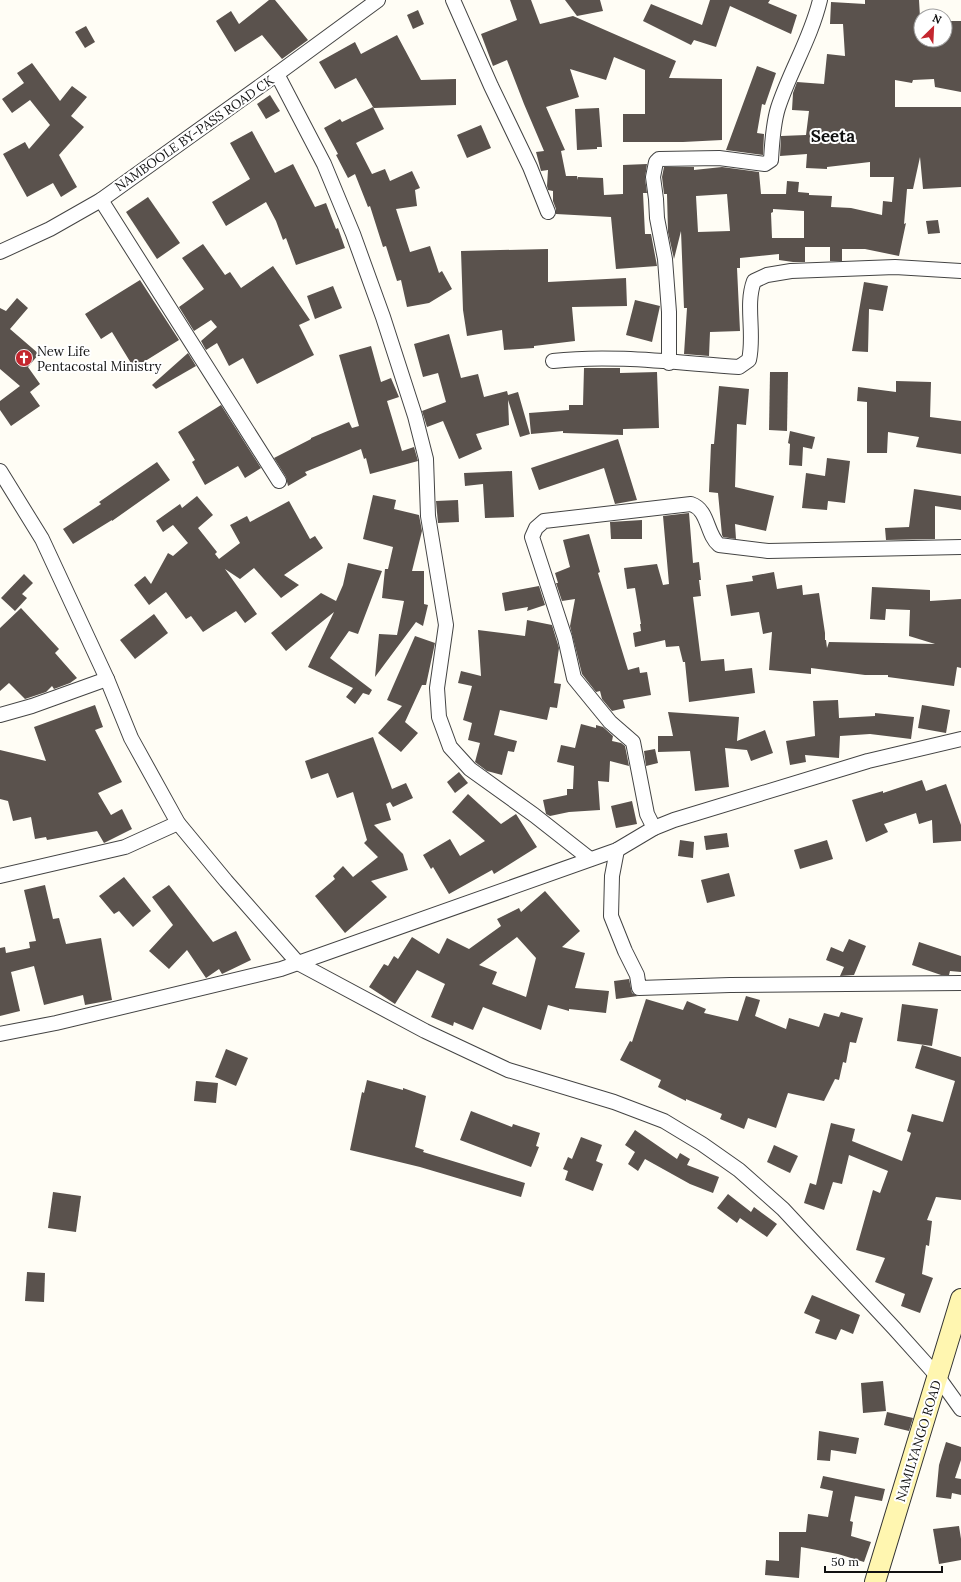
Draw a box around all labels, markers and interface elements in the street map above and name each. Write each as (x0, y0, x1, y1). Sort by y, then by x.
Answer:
north arrow (913, 8, 953, 48)
text: N (930, 11, 944, 27)
street label: NAMBOOLE BY-PASS ROAD CK (111, 72, 277, 195)
district label: Seeta (811, 125, 855, 147)
place label: New Life Pentacostal Ministry (37, 343, 162, 375)
church icon: New Life Pentacostal Ministry (14, 348, 34, 368)
street label: NAMILYANGO ROAD (892, 1378, 945, 1504)
scale bar (825, 1548, 942, 1574)
text: 50 m (831, 1554, 859, 1569)

